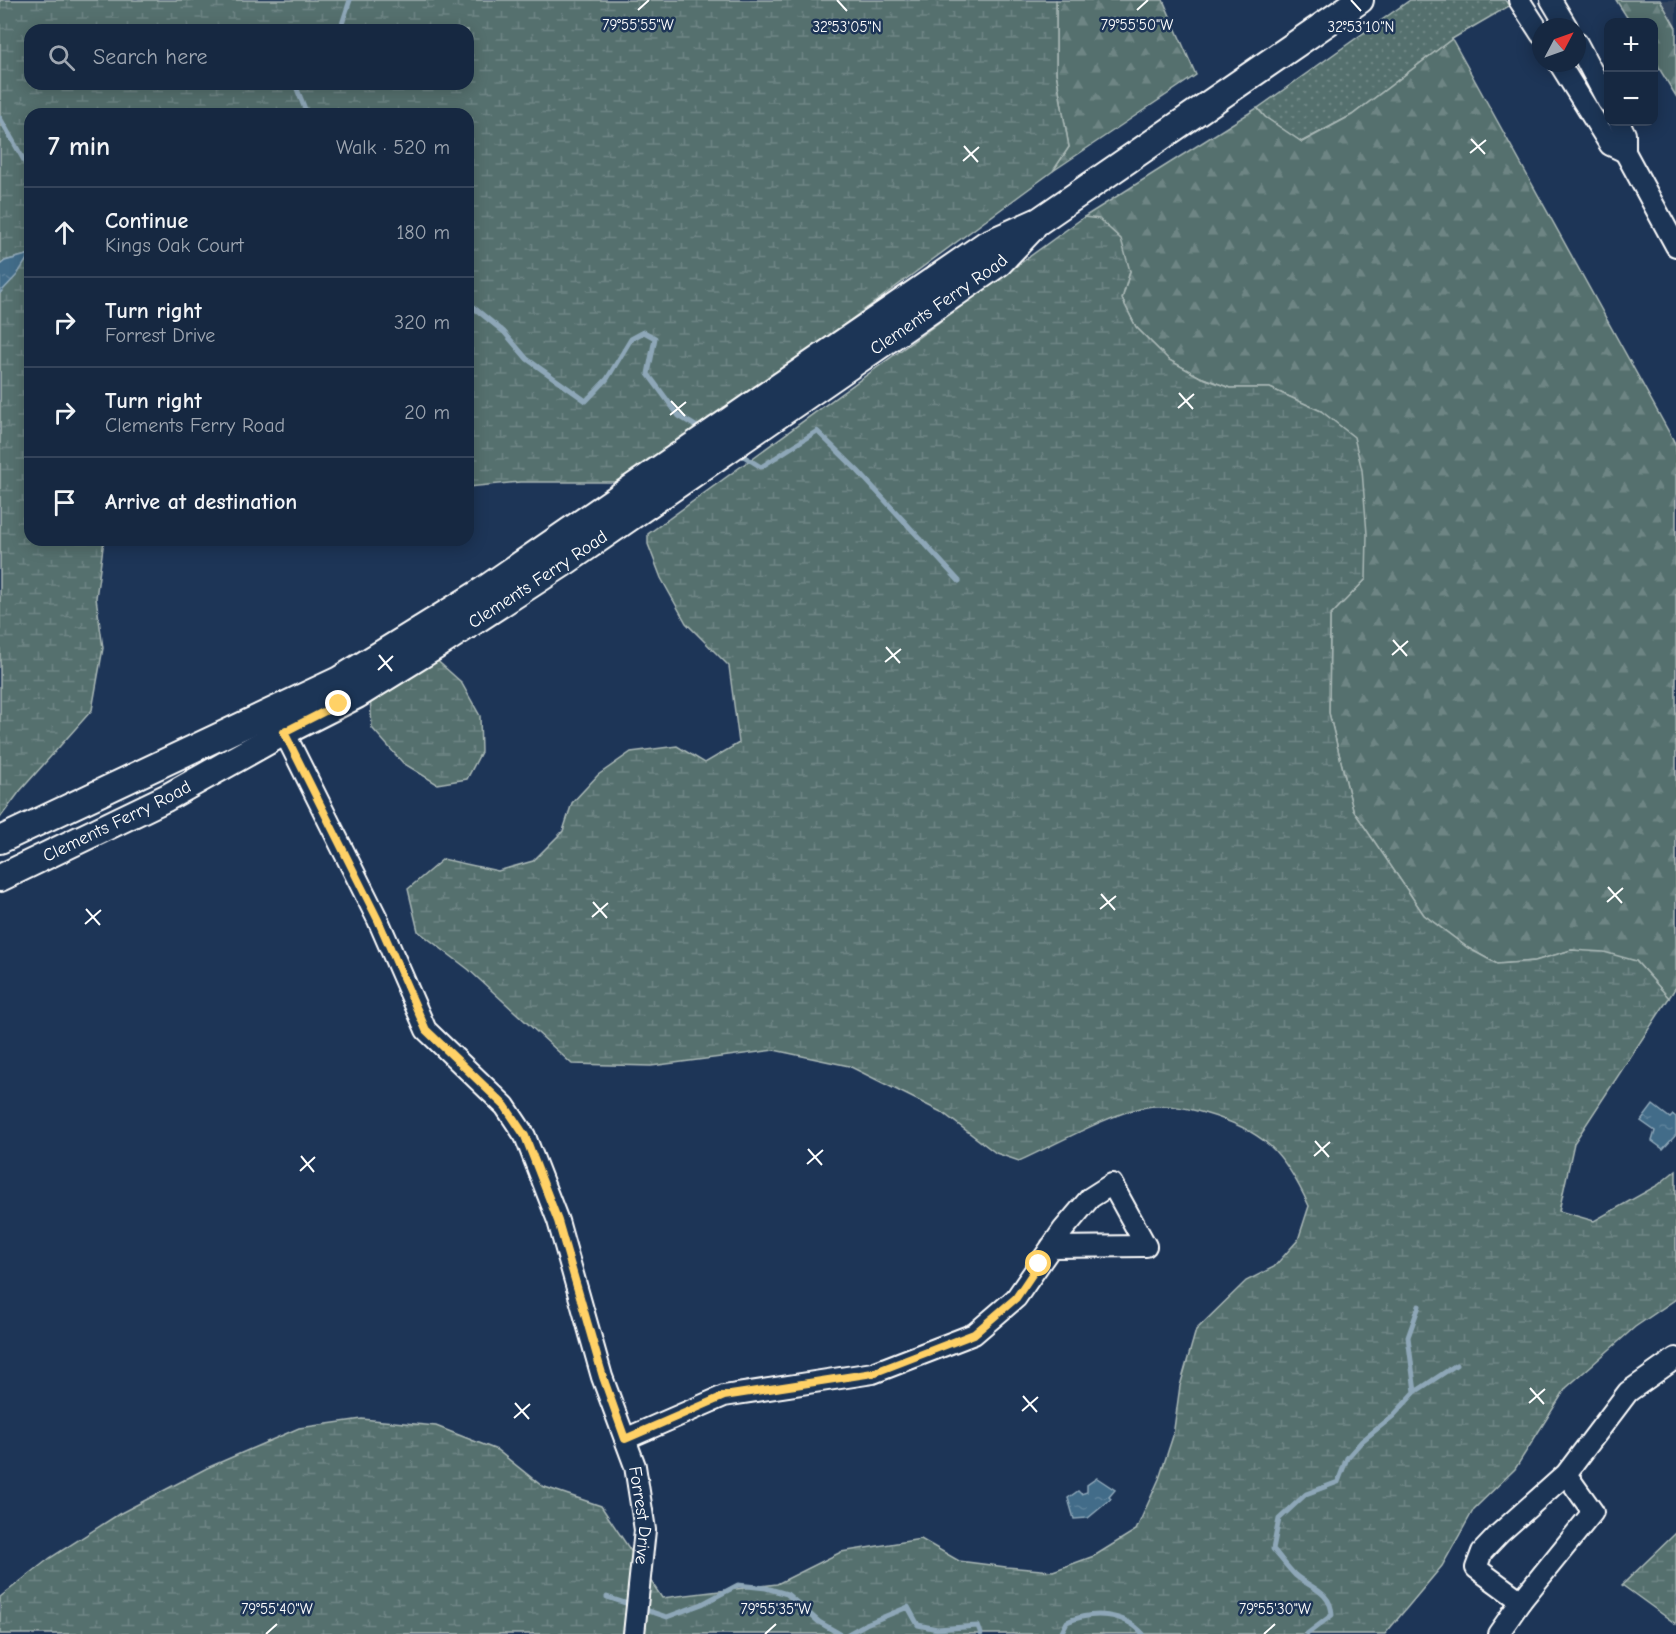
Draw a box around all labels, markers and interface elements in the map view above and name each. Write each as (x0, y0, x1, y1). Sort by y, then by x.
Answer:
text: 79°55'55"W (602, 16, 674, 34)
text: 79°55'50"W (1101, 16, 1173, 34)
text: 32°53'05"N (812, 18, 882, 36)
text: 32°53'10"N (1328, 18, 1394, 36)
north arrow (1532, 18, 1586, 72)
map controls (1604, 18, 1658, 126)
button: + (1604, 18, 1658, 72)
search box (24, 24, 474, 90)
icon: search (45, 41, 78, 74)
text: Search here (93, 44, 208, 70)
button: − (1604, 72, 1658, 126)
text: 7 min (48, 132, 110, 162)
text: Walk · 520 m (336, 136, 450, 159)
text: Continue (105, 208, 188, 234)
icon: ahead (48, 216, 81, 249)
text: 180 m (396, 221, 450, 244)
text: Kings Oak Court (105, 234, 244, 257)
street label: Clements Ferry Road (866, 250, 1012, 359)
text: Turn right (105, 298, 202, 324)
icon: right (48, 306, 81, 339)
text: 320 m (394, 311, 450, 334)
text: Forrest Drive (105, 324, 215, 347)
text: Turn right (105, 388, 202, 414)
icon: right (48, 396, 81, 429)
text: 20 m (404, 401, 450, 424)
text: Clements Ferry Road (105, 414, 285, 437)
icon: arrive (48, 486, 81, 519)
text: Arrive at destination (105, 489, 297, 515)
street label: Clements Ferry Road (464, 526, 611, 633)
route end (325, 690, 351, 716)
street label: Clements Ferry Road (39, 776, 195, 866)
route start (1025, 1250, 1051, 1276)
street label: Forrest Drive (625, 1465, 656, 1566)
text: 79°55'40"W (241, 1600, 313, 1618)
text: 79°55'35"W (741, 1600, 811, 1618)
text: 79°55'30"W (1239, 1600, 1311, 1618)

